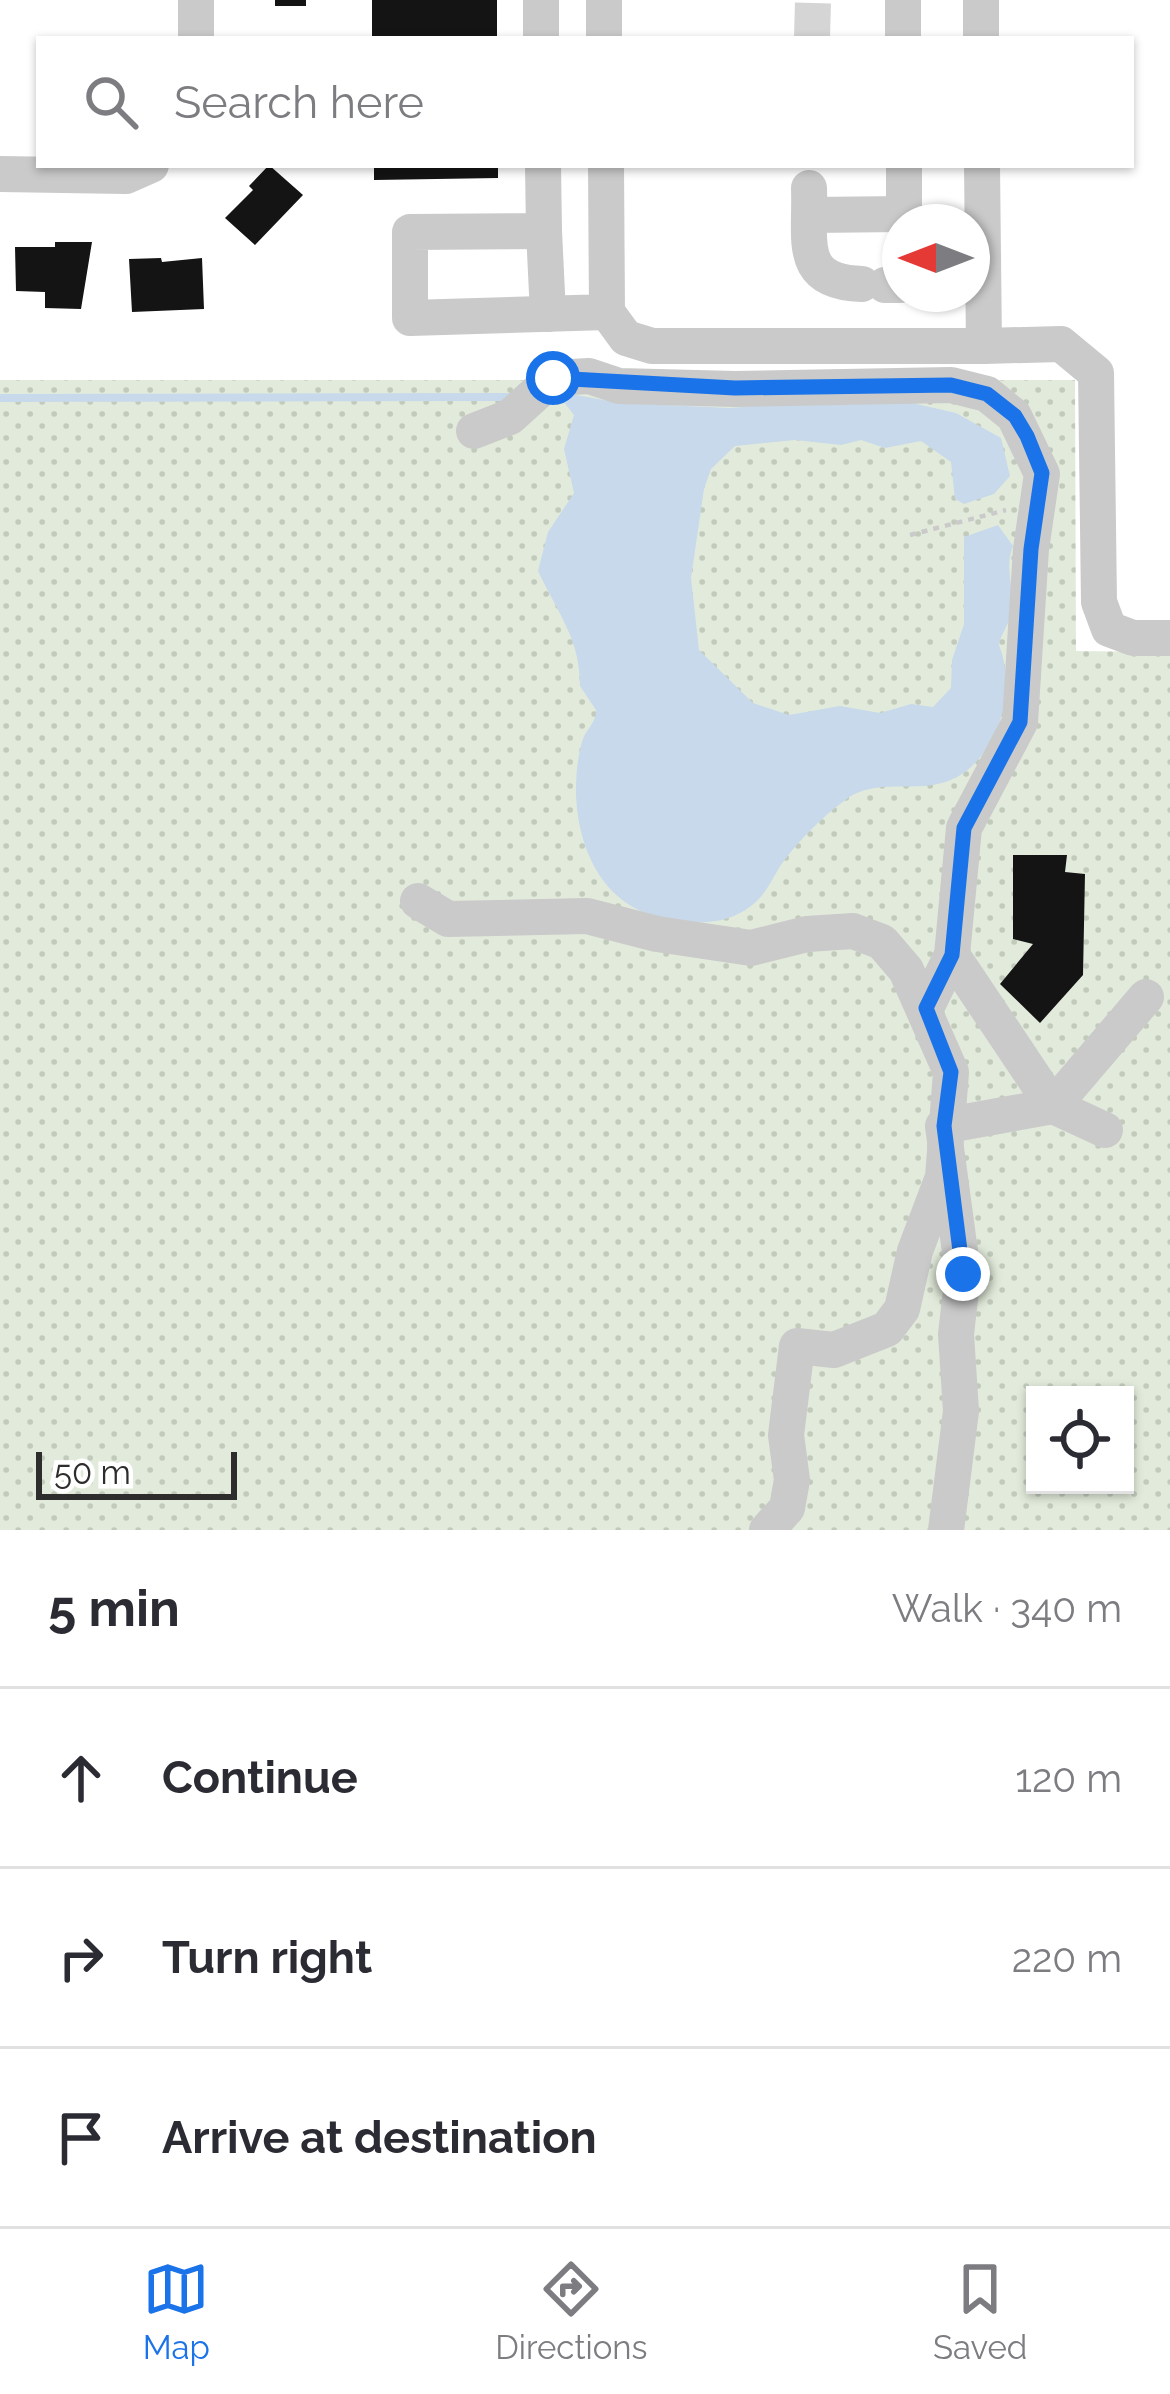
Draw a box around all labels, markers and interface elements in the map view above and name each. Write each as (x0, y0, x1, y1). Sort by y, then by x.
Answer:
search box (36, 36, 1134, 168)
icon: search (78, 69, 144, 135)
text: Search here (174, 76, 424, 129)
north arrow (882, 204, 990, 312)
route start (526, 351, 580, 405)
route end (936, 1247, 990, 1301)
map controls (1026, 1386, 1134, 1494)
button: locate (1026, 1386, 1134, 1494)
scale bar (36, 1446, 237, 1499)
text: 50 m (54, 1453, 131, 1492)
text: 5 min (48, 1578, 180, 1638)
text: Walk · 340 m (892, 1585, 1122, 1631)
icon: ahead (48, 1745, 114, 1811)
text: Continue (162, 1751, 358, 1804)
text: 120 m (1015, 1755, 1122, 1801)
icon: right (48, 1925, 114, 1991)
text: Turn right (162, 1931, 372, 1984)
text: 220 m (1012, 1935, 1122, 1981)
icon: arrive (48, 2105, 114, 2171)
text: Arrive at destination (162, 2111, 597, 2164)
tab: Map (143, 2256, 210, 2367)
tab: Directions (495, 2256, 648, 2367)
tab: Saved (933, 2256, 1027, 2367)

